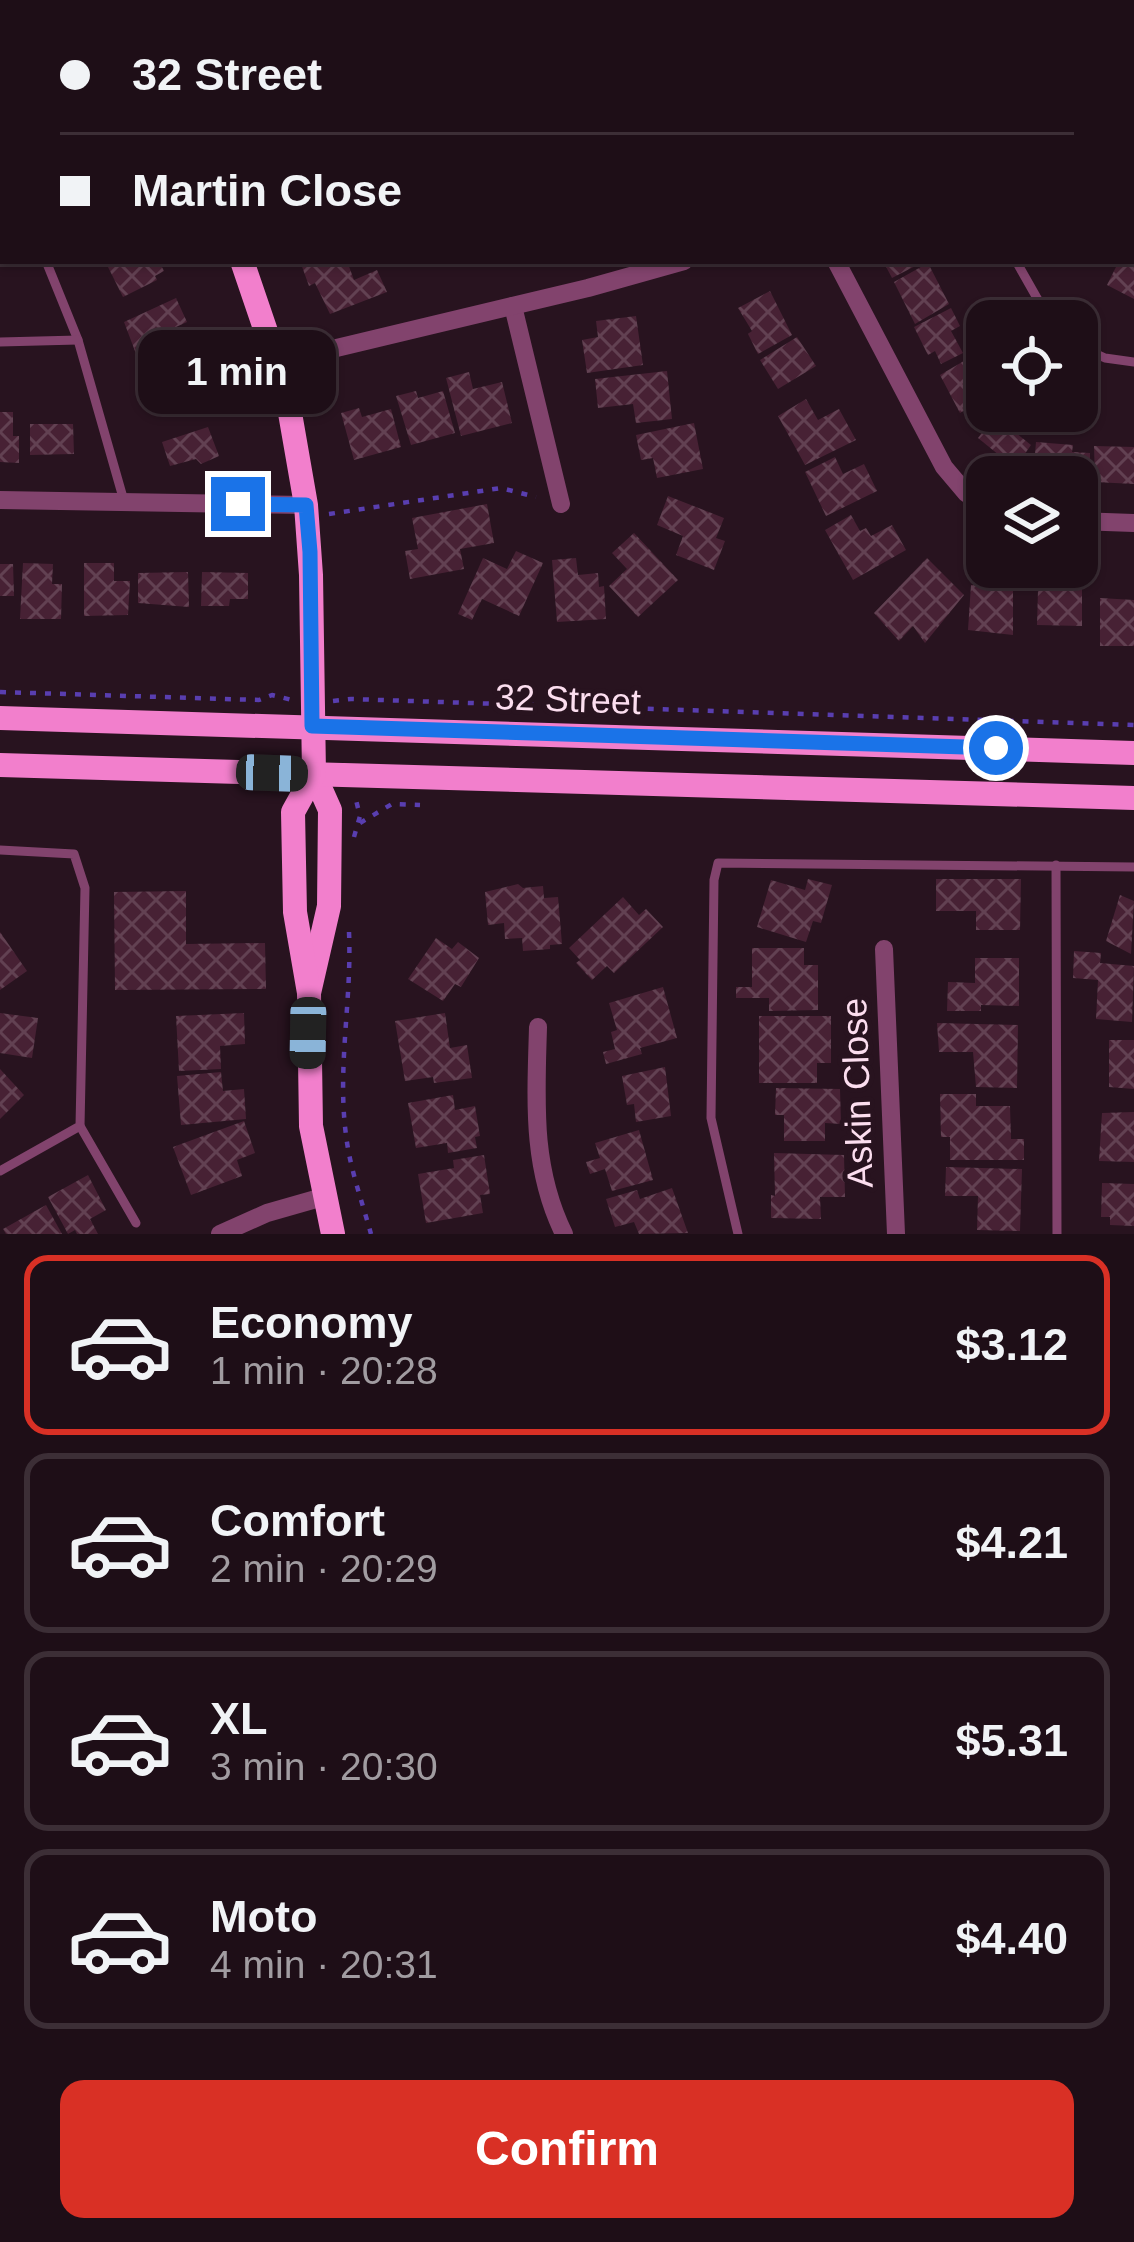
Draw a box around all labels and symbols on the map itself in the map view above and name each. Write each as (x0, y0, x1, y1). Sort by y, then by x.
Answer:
callout: 1 min (139, 330, 337, 414)
route end (211, 477, 265, 531)
street label: 32 Street (494, 676, 642, 722)
route start (969, 721, 1023, 775)
car (235, 754, 309, 792)
car (289, 997, 327, 1069)
street label: Askin Close (833, 997, 881, 1189)

